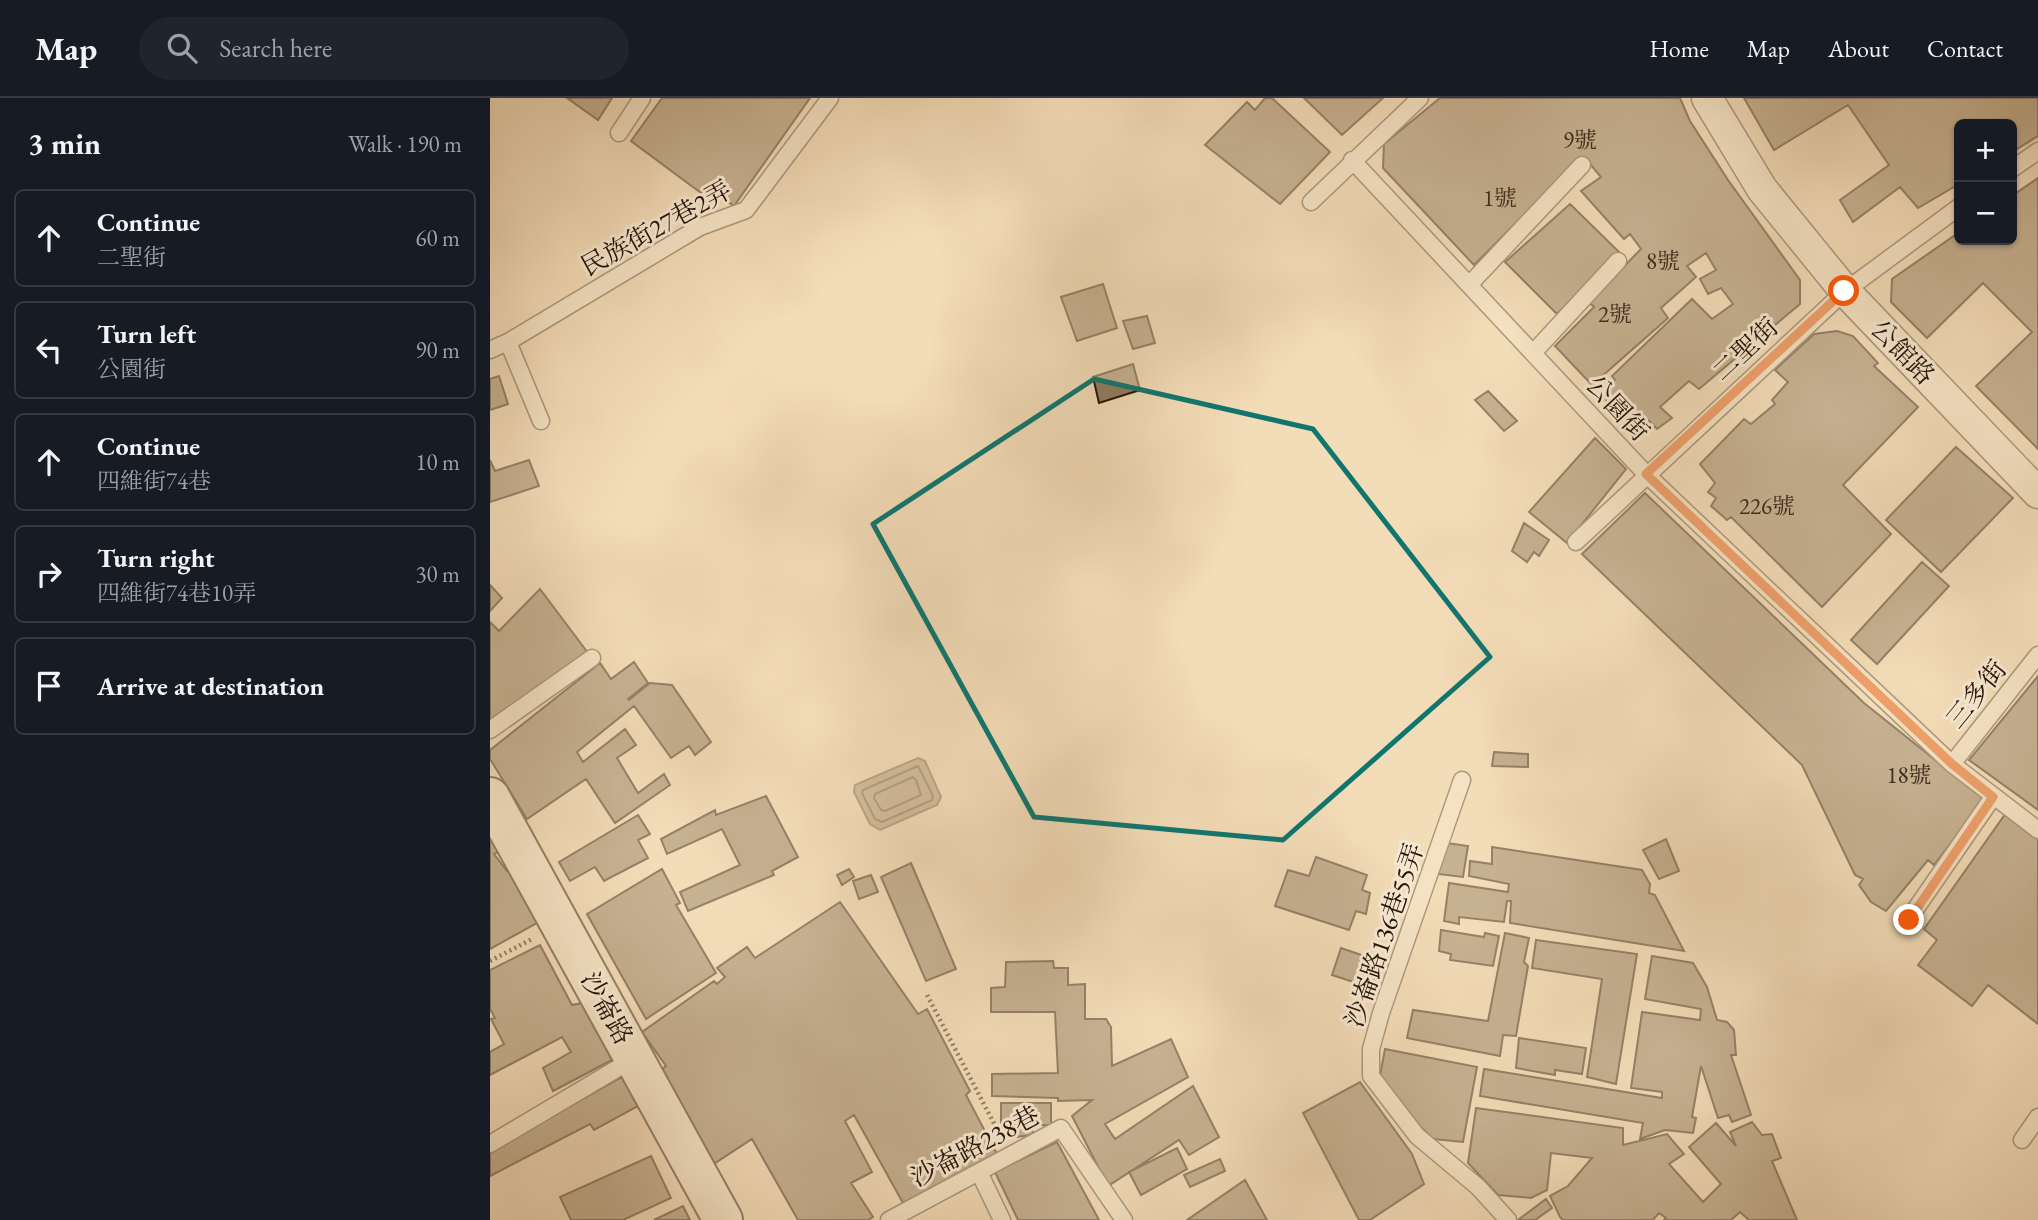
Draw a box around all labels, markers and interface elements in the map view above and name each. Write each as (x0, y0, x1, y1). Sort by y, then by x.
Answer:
search box (139, 17, 629, 80)
text: Map (35, 27, 97, 70)
icon: search (163, 29, 201, 67)
text: Search here (219, 31, 332, 65)
text: Home (1649, 33, 1709, 64)
text: Map (1747, 33, 1790, 64)
text: About (1828, 33, 1889, 64)
text: Contact (1927, 33, 2003, 64)
map controls (1954, 119, 2017, 245)
button: + (1954, 119, 2017, 182)
text: 3 min (28, 124, 101, 163)
house number: 9號 (1563, 125, 1597, 155)
text: Walk · 190 m (348, 129, 462, 159)
street label: 民族街27巷2弄 (575, 173, 737, 283)
button: − (1954, 182, 2017, 245)
house number: 1號 (1483, 183, 1517, 213)
text: Continue (97, 205, 200, 239)
icon: ahead (30, 219, 68, 257)
text: 60 m (415, 223, 460, 253)
text: 二聖街 (97, 242, 166, 272)
house number: 8號 (1646, 246, 1680, 276)
route start (1828, 275, 1859, 306)
house number: 2號 (1598, 299, 1632, 329)
street label: 二聖街 (1705, 310, 1785, 388)
street label: 公館路 (1864, 312, 1942, 392)
text: Turn left (97, 317, 196, 351)
icon: left (30, 331, 68, 369)
text: 90 m (415, 335, 460, 365)
text: 公園街 (97, 354, 166, 384)
street label: 公園街 (1579, 368, 1657, 448)
text: Continue (97, 429, 200, 463)
icon: ahead (30, 443, 68, 481)
text: 10 m (415, 447, 460, 477)
text: 四維街74巷 (97, 466, 211, 496)
house number: 226號 (1739, 491, 1795, 521)
text: Turn right (97, 541, 215, 575)
icon: right (30, 555, 68, 593)
text: 30 m (415, 559, 460, 589)
text: 四維街74巷10弄 (97, 578, 256, 608)
street label: 三多街 (1938, 653, 2014, 735)
icon: arrive (30, 667, 68, 705)
text: Arrive at destination (97, 669, 324, 703)
house number: 18號 (1886, 760, 1932, 790)
street label: 沙崙路136巷55弄 (1337, 839, 1431, 1031)
route end (1893, 904, 1924, 935)
street label: 沙崙路 (573, 966, 641, 1050)
street label: 沙崙路238巷 (905, 1098, 1045, 1194)

